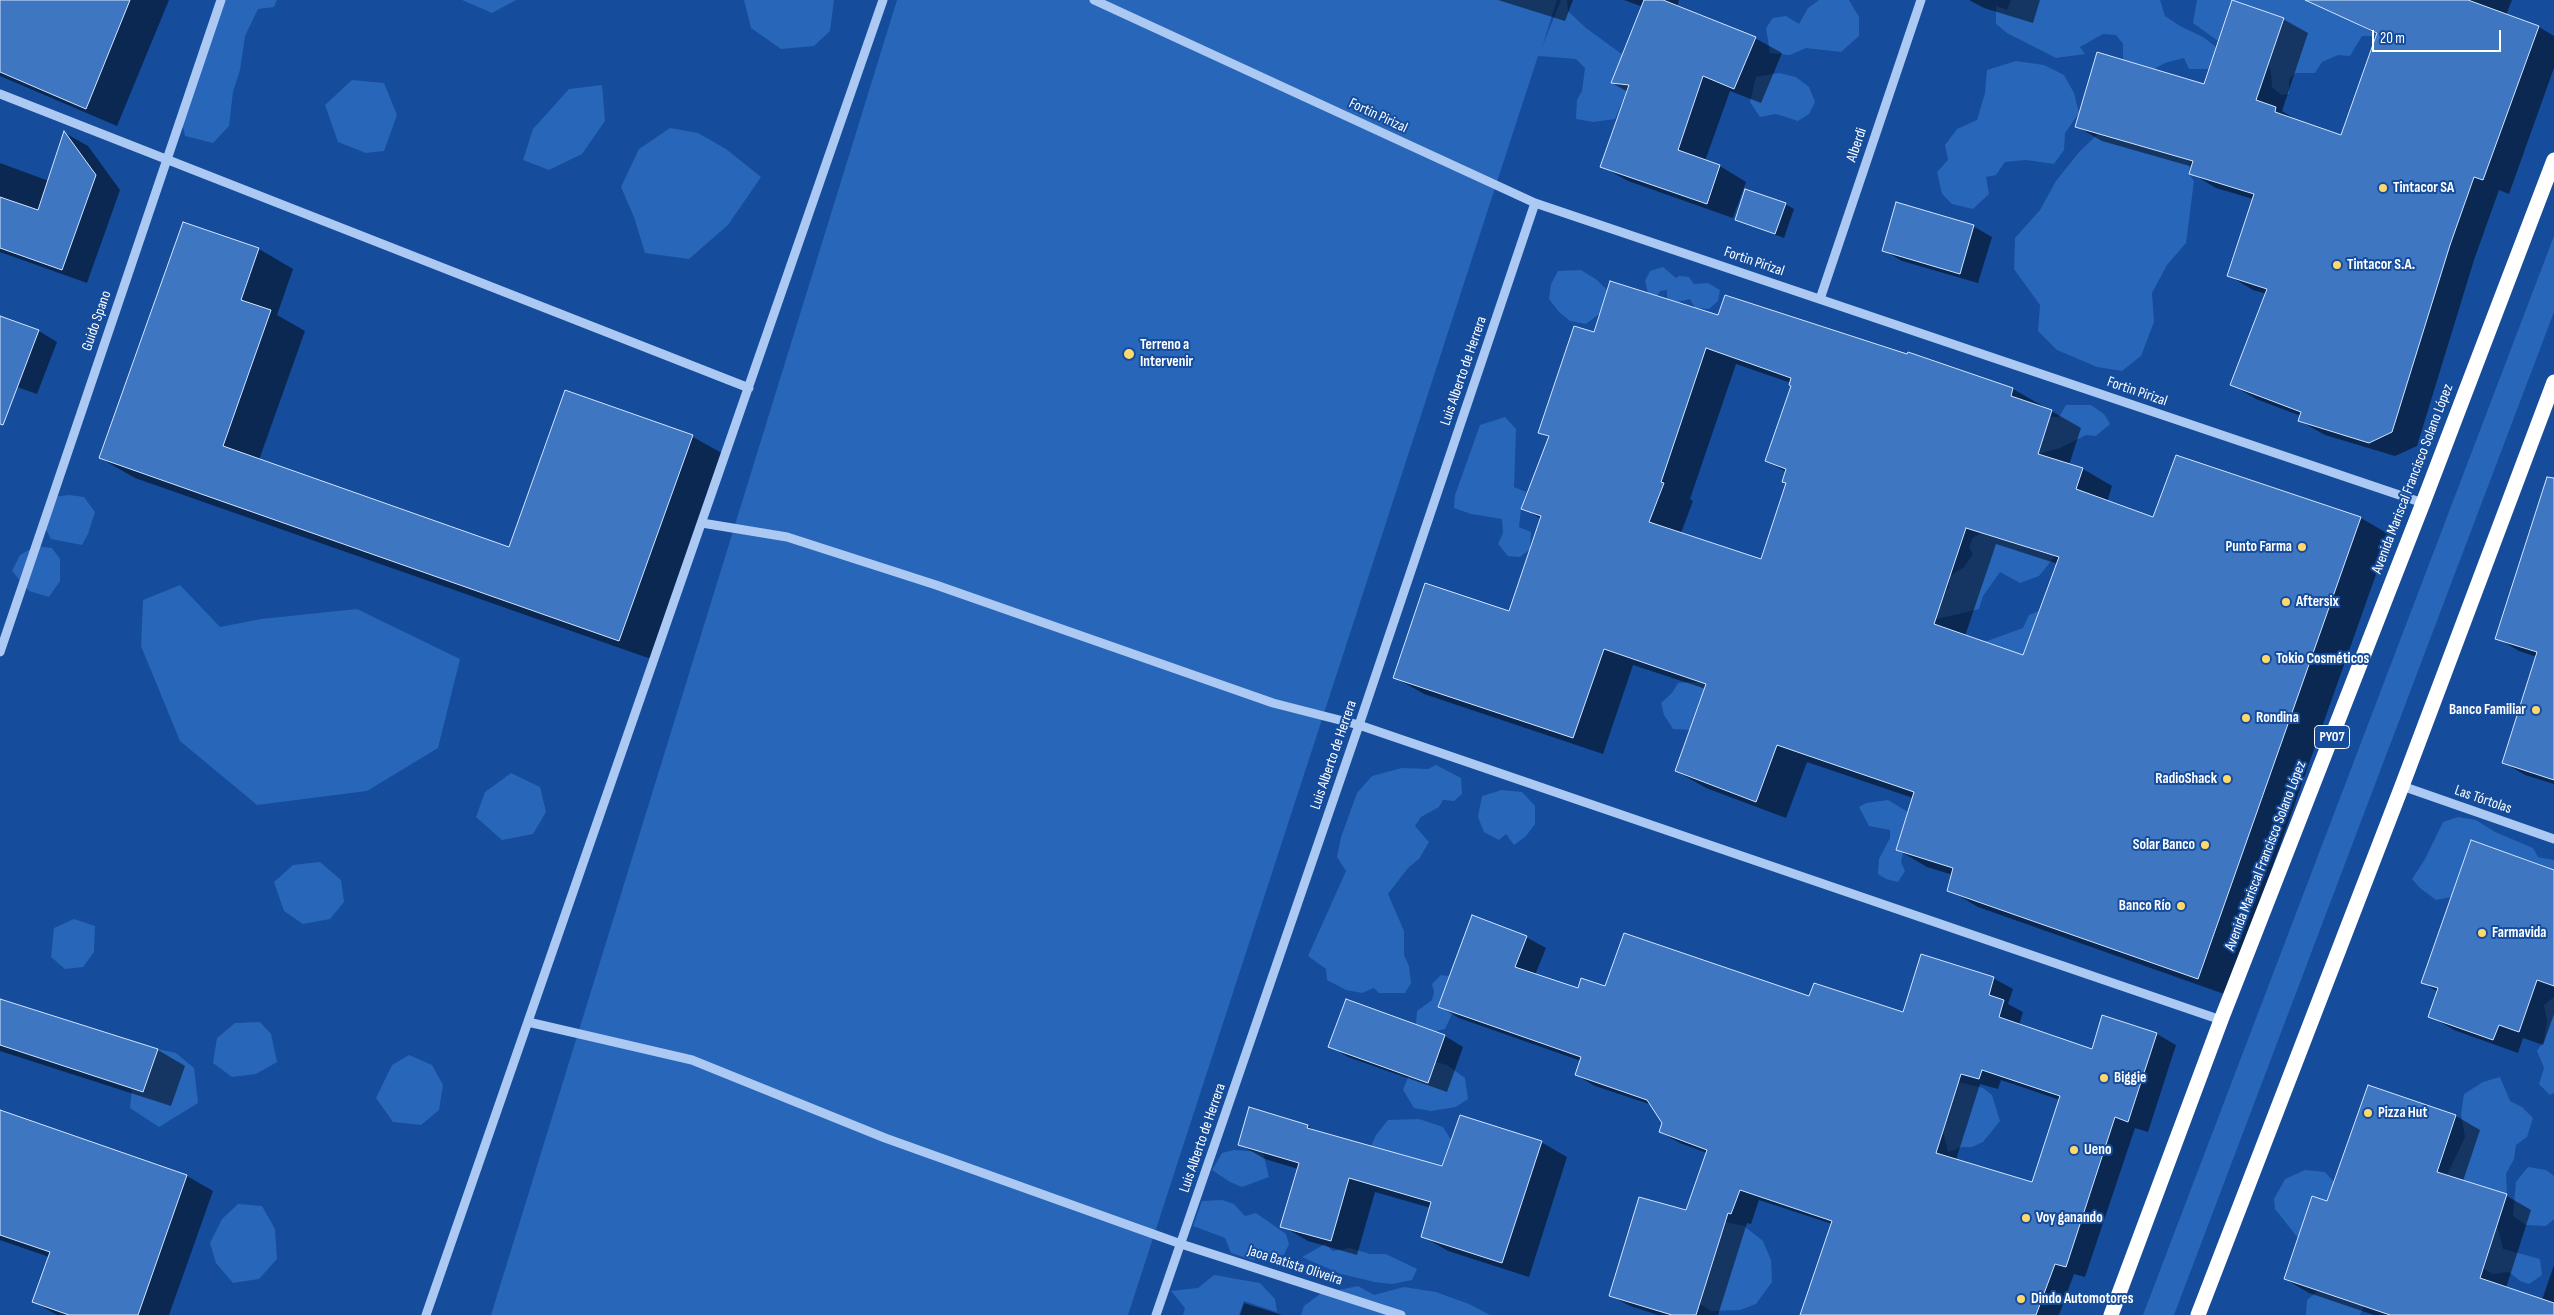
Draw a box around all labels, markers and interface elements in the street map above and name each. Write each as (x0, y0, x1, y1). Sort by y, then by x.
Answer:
scale bar (2374, 20, 2503, 52)
text: 20 m (2380, 29, 2405, 48)
street label: Fortin Pirizal (1346, 95, 1410, 137)
street label: Alberdi (1843, 126, 1871, 164)
place label: Tintacor SA (2393, 179, 2454, 197)
marker: Tintacor SA (2377, 182, 2389, 194)
street label: Fortin Pirizal (1722, 243, 1786, 281)
place label: Tintacor S.A. (2347, 256, 2415, 274)
marker: Tintacor S.A. (2331, 259, 2343, 271)
street label: Guido Spano (78, 289, 116, 353)
street label: Luis Alberto de Herrera (1437, 314, 1491, 428)
place label: Terreno a Intervenir (1140, 336, 1193, 371)
marker: Terreno a Intervenir (1122, 347, 1136, 361)
street label: Fortin Pirizal (2105, 373, 2169, 411)
street label: Avenida Mariscal Francisco Solano López (2368, 382, 2458, 576)
place label: Punto Farma (2226, 538, 2292, 556)
marker: Punto Farma (2296, 541, 2308, 553)
place label: Aftersix (2296, 593, 2339, 611)
marker: Aftersix (2280, 596, 2292, 608)
place label: Tokio Cosméticos (2276, 650, 2369, 668)
marker: Tokio Cosméticos (2260, 653, 2272, 665)
street label: Luis Alberto de Herrera (1307, 698, 1361, 812)
place label: Banco Familiar (2449, 701, 2526, 719)
marker: Banco Familiar (2530, 704, 2542, 716)
place label: Rondina (2256, 709, 2299, 727)
marker: Rondina (2240, 712, 2252, 724)
road number: PY07 (2314, 726, 2350, 749)
street label: Avenida Mariscal Francisco Solano López (2221, 759, 2311, 953)
place label: RadioShack (2155, 770, 2217, 788)
marker: RadioShack (2221, 773, 2233, 785)
street label: Las Tórtolas (2452, 782, 2514, 818)
place label: Solar Banco (2133, 836, 2195, 854)
marker: Solar Banco (2199, 839, 2211, 851)
place label: Banco Río (2119, 897, 2171, 915)
marker: Banco Río (2175, 900, 2187, 912)
place label: Farmavida (2492, 924, 2546, 942)
marker: Farmavida (2476, 927, 2488, 939)
place label: Biggie (2114, 1069, 2146, 1087)
marker: Biggie (2098, 1072, 2110, 1084)
street label: Luis Alberto de Herrera (1176, 1081, 1230, 1195)
place label: Pizza Hut (2378, 1104, 2427, 1122)
marker: Pizza Hut (2362, 1107, 2374, 1119)
place label: Ueno (2084, 1141, 2111, 1159)
marker: Ueno (2068, 1144, 2080, 1156)
place label: Voy ganando (2036, 1209, 2103, 1227)
marker: Voy ganando (2020, 1212, 2032, 1224)
street label: Jaoa Batista Oliveira (1245, 1242, 1345, 1290)
place label: Dindo Automotores (2031, 1290, 2134, 1308)
marker: Dindo Automotores (2015, 1293, 2027, 1305)

